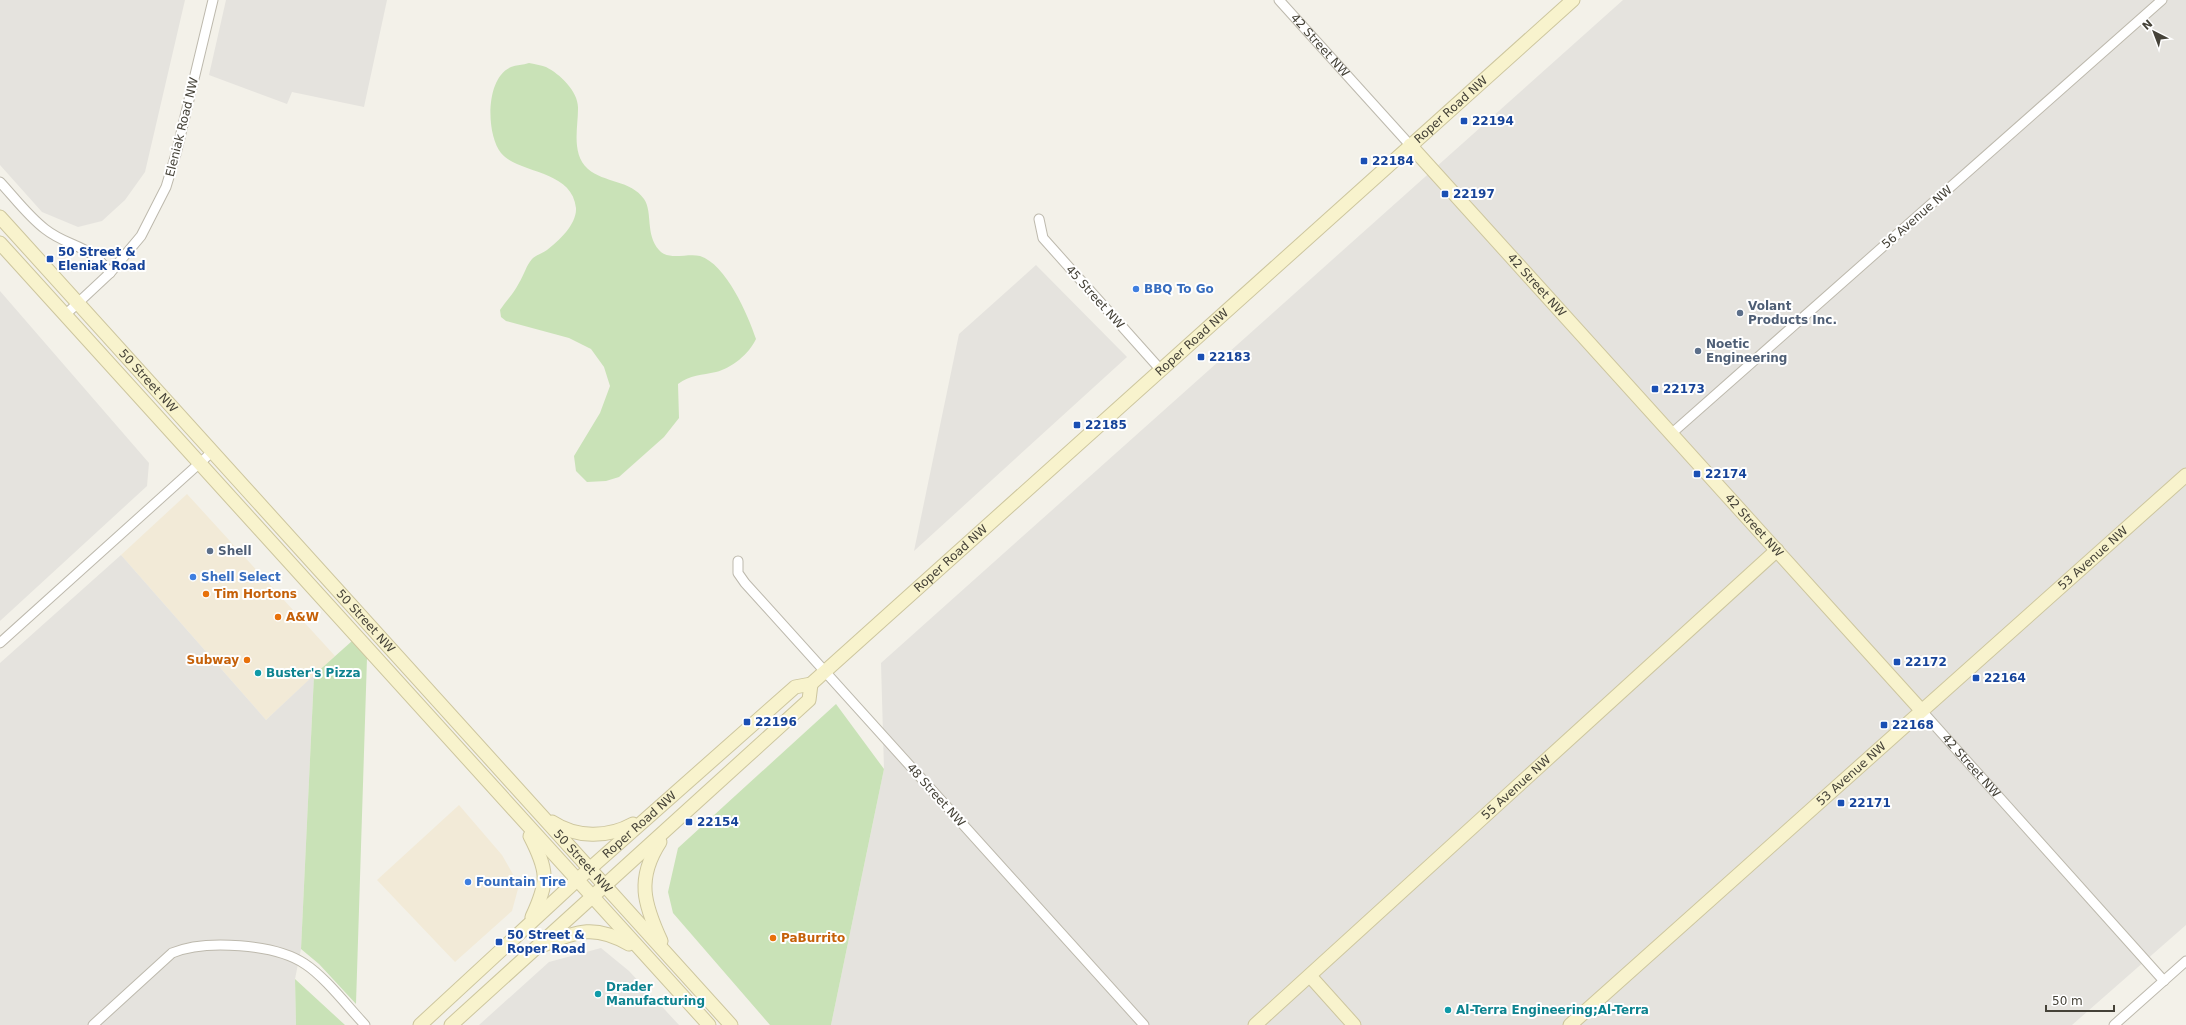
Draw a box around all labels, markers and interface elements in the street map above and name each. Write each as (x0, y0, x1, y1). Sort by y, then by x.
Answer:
street label: 42 Street NW (1288, 11, 1352, 80)
north arrow (2134, 12, 2174, 52)
text: N (2140, 17, 2155, 33)
street label: Roper Road NW (1411, 73, 1491, 146)
street label: Eleniak Road NW (163, 76, 201, 178)
place label: 22194 (1472, 114, 1514, 128)
marker: 22194 (1459, 116, 1469, 126)
place label: 22184 (1372, 154, 1414, 168)
marker: 22184 (1359, 156, 1369, 166)
street label: 56 Avenue NW (1879, 183, 1955, 251)
place label: 22197 (1453, 187, 1495, 201)
marker: 22197 (1440, 189, 1450, 199)
place label: 50 Street & Eleniak Road (58, 245, 146, 273)
street label: 42 Street NW (1505, 251, 1569, 320)
marker: 50 Street & Eleniak Road (45, 254, 55, 264)
street label: 45 Street NW (1063, 263, 1127, 332)
place label: BBQ To Go (1144, 282, 1214, 296)
marker: BBQ To Go (1131, 284, 1141, 294)
place label: Volant Products Inc. (1748, 299, 1837, 327)
street label: Roper Road NW (1152, 305, 1232, 379)
marker: Volant Products Inc. (1735, 308, 1745, 318)
place label: Noetic Engineering (1706, 337, 1787, 365)
street label: 50 Street NW (116, 346, 180, 415)
marker: Noetic Engineering (1693, 346, 1703, 356)
place label: 22183 (1209, 350, 1251, 364)
marker: 22183 (1196, 352, 1206, 362)
place label: 22173 (1663, 382, 1705, 396)
marker: 22173 (1650, 384, 1660, 394)
place label: 22185 (1085, 418, 1127, 432)
marker: 22185 (1072, 420, 1082, 430)
place label: 22174 (1705, 467, 1747, 481)
marker: 22174 (1692, 469, 1702, 479)
street label: 42 Street NW (1722, 491, 1786, 560)
street label: Roper Road NW (911, 522, 990, 595)
street label: 53 Avenue NW (2055, 523, 2131, 593)
place label: Shell (218, 544, 252, 558)
marker: Shell (205, 546, 215, 556)
place label: Shell Select (201, 570, 281, 584)
marker: Shell Select (188, 572, 198, 582)
place label: Tim Hortons (214, 587, 297, 601)
street label: 50 Street NW (334, 587, 398, 656)
marker: Tim Hortons (201, 589, 211, 599)
place label: A&W (286, 610, 319, 624)
marker: A&W (273, 612, 283, 622)
place label: Subway (187, 653, 239, 667)
marker: Subway (242, 655, 252, 665)
place label: 22172 (1905, 655, 1947, 669)
marker: 22172 (1892, 657, 1902, 667)
place label: Buster's Pizza (266, 666, 361, 680)
marker: Buster's Pizza (253, 668, 263, 678)
place label: 22164 (1984, 671, 2026, 685)
marker: 22164 (1971, 673, 1981, 683)
place label: 22196 (755, 715, 797, 729)
marker: 22196 (742, 717, 752, 727)
place label: 22168 (1892, 718, 1934, 732)
marker: 22168 (1879, 720, 1889, 730)
street label: 42 Street NW (1939, 731, 2003, 801)
street label: 53 Avenue NW (1814, 739, 1889, 809)
street label: 55 Avenue NW (1479, 752, 1554, 822)
street label: 48 Street NW (904, 761, 968, 830)
street label: Roper Road NW (600, 788, 679, 861)
place label: 22171 (1849, 796, 1891, 810)
marker: 22171 (1836, 798, 1846, 808)
place label: 22154 (697, 815, 739, 829)
marker: 22154 (684, 817, 694, 827)
street label: 50 Street NW (551, 827, 615, 896)
place label: Fountain Tire (476, 875, 566, 889)
marker: Fountain Tire (463, 877, 473, 887)
place label: 50 Street & Roper Road (507, 928, 585, 956)
place label: PaBurrito (781, 931, 845, 945)
marker: PaBurrito (768, 933, 778, 943)
marker: 50 Street & Roper Road (494, 937, 504, 947)
place label: Drader Manufacturing (606, 980, 705, 1008)
scale bar (2046, 987, 2114, 1013)
marker: Drader Manufacturing (593, 989, 603, 999)
text: 50 m (2052, 994, 2083, 1008)
place label: Al-Terra Engineering;Al-Terra (1456, 1003, 1649, 1017)
marker: Al-Terra Engineering;Al-Terra (1443, 1005, 1453, 1015)

